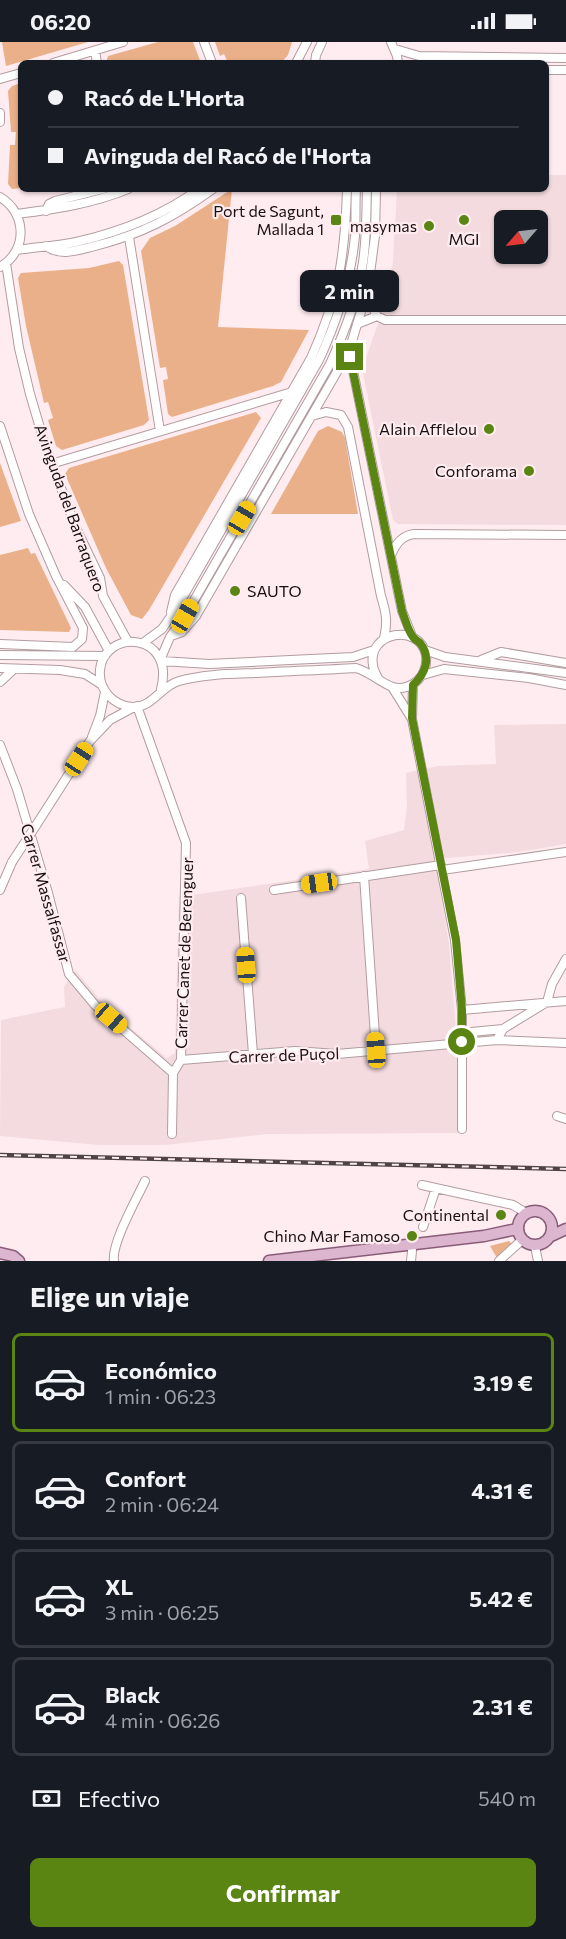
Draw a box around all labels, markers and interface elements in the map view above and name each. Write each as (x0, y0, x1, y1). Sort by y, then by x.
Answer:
text: 06:20 (30, 8, 91, 35)
text: Racó de L'Horta (84, 84, 245, 111)
text: Avinguda del Racó de l'Horta (84, 142, 371, 169)
place label: Port de Sagunt, Mallada 1 (213, 201, 324, 238)
north arrow (494, 210, 548, 264)
map controls (494, 210, 548, 264)
marker: Port de Sagunt, Mallada 1 (329, 213, 343, 227)
marker: MGI (457, 213, 471, 227)
place label: masymas (350, 216, 417, 235)
marker: masymas (422, 219, 436, 233)
place label: MGI (448, 229, 480, 248)
callout: 2 min (300, 270, 400, 312)
text: 2 min (325, 279, 374, 303)
route end (336, 343, 363, 370)
place label: Alain Afflelou (379, 419, 477, 438)
street label: Avinguda del Barraquero (31, 421, 110, 594)
marker: Alain Afflelou (482, 422, 496, 436)
place label: Conforama (435, 461, 517, 480)
marker: Conforama (522, 464, 536, 478)
car (225, 498, 259, 538)
place label: SAUTO (247, 581, 301, 600)
marker: SAUTO (228, 584, 242, 598)
car (168, 596, 202, 636)
car (62, 739, 96, 779)
street label: Carrer Massalfassar (17, 821, 76, 965)
street label: Carrer Canet de Berenguer (171, 856, 196, 1049)
car (300, 872, 338, 894)
car (236, 946, 256, 984)
car (92, 999, 130, 1037)
route start (448, 1028, 475, 1055)
car (366, 1031, 386, 1069)
street label: Carrer de Puçol (228, 1043, 340, 1066)
place label: Continental (403, 1205, 489, 1224)
marker: Continental (494, 1208, 508, 1222)
place label: Chino Mar Famoso (264, 1226, 400, 1245)
marker: Chino Mar Famoso (405, 1229, 419, 1243)
text: Elige un viaje (30, 1280, 189, 1313)
icon: car (33, 1356, 87, 1410)
text: Económico (105, 1357, 217, 1384)
text: 3.19 € (473, 1369, 533, 1396)
text: 1 min · 06:23 (105, 1384, 216, 1408)
icon: car (33, 1464, 87, 1518)
text: Confort (105, 1465, 186, 1492)
text: 4.31 € (471, 1477, 533, 1504)
text: 2 min · 06:24 (105, 1492, 219, 1516)
icon: car (33, 1572, 87, 1626)
text: XL (105, 1573, 133, 1600)
text: 5.42 € (469, 1585, 533, 1612)
text: 3 min · 06:25 (105, 1600, 219, 1624)
icon: car (33, 1680, 87, 1734)
text: Black (105, 1681, 160, 1708)
text: 2.31 € (472, 1693, 533, 1720)
text: 4 min · 06:26 (105, 1708, 220, 1732)
icon: cash (30, 1782, 63, 1815)
text: Efectivo (78, 1785, 160, 1812)
text: 540 m (478, 1786, 536, 1810)
button: Confirmar (30, 1858, 536, 1927)

